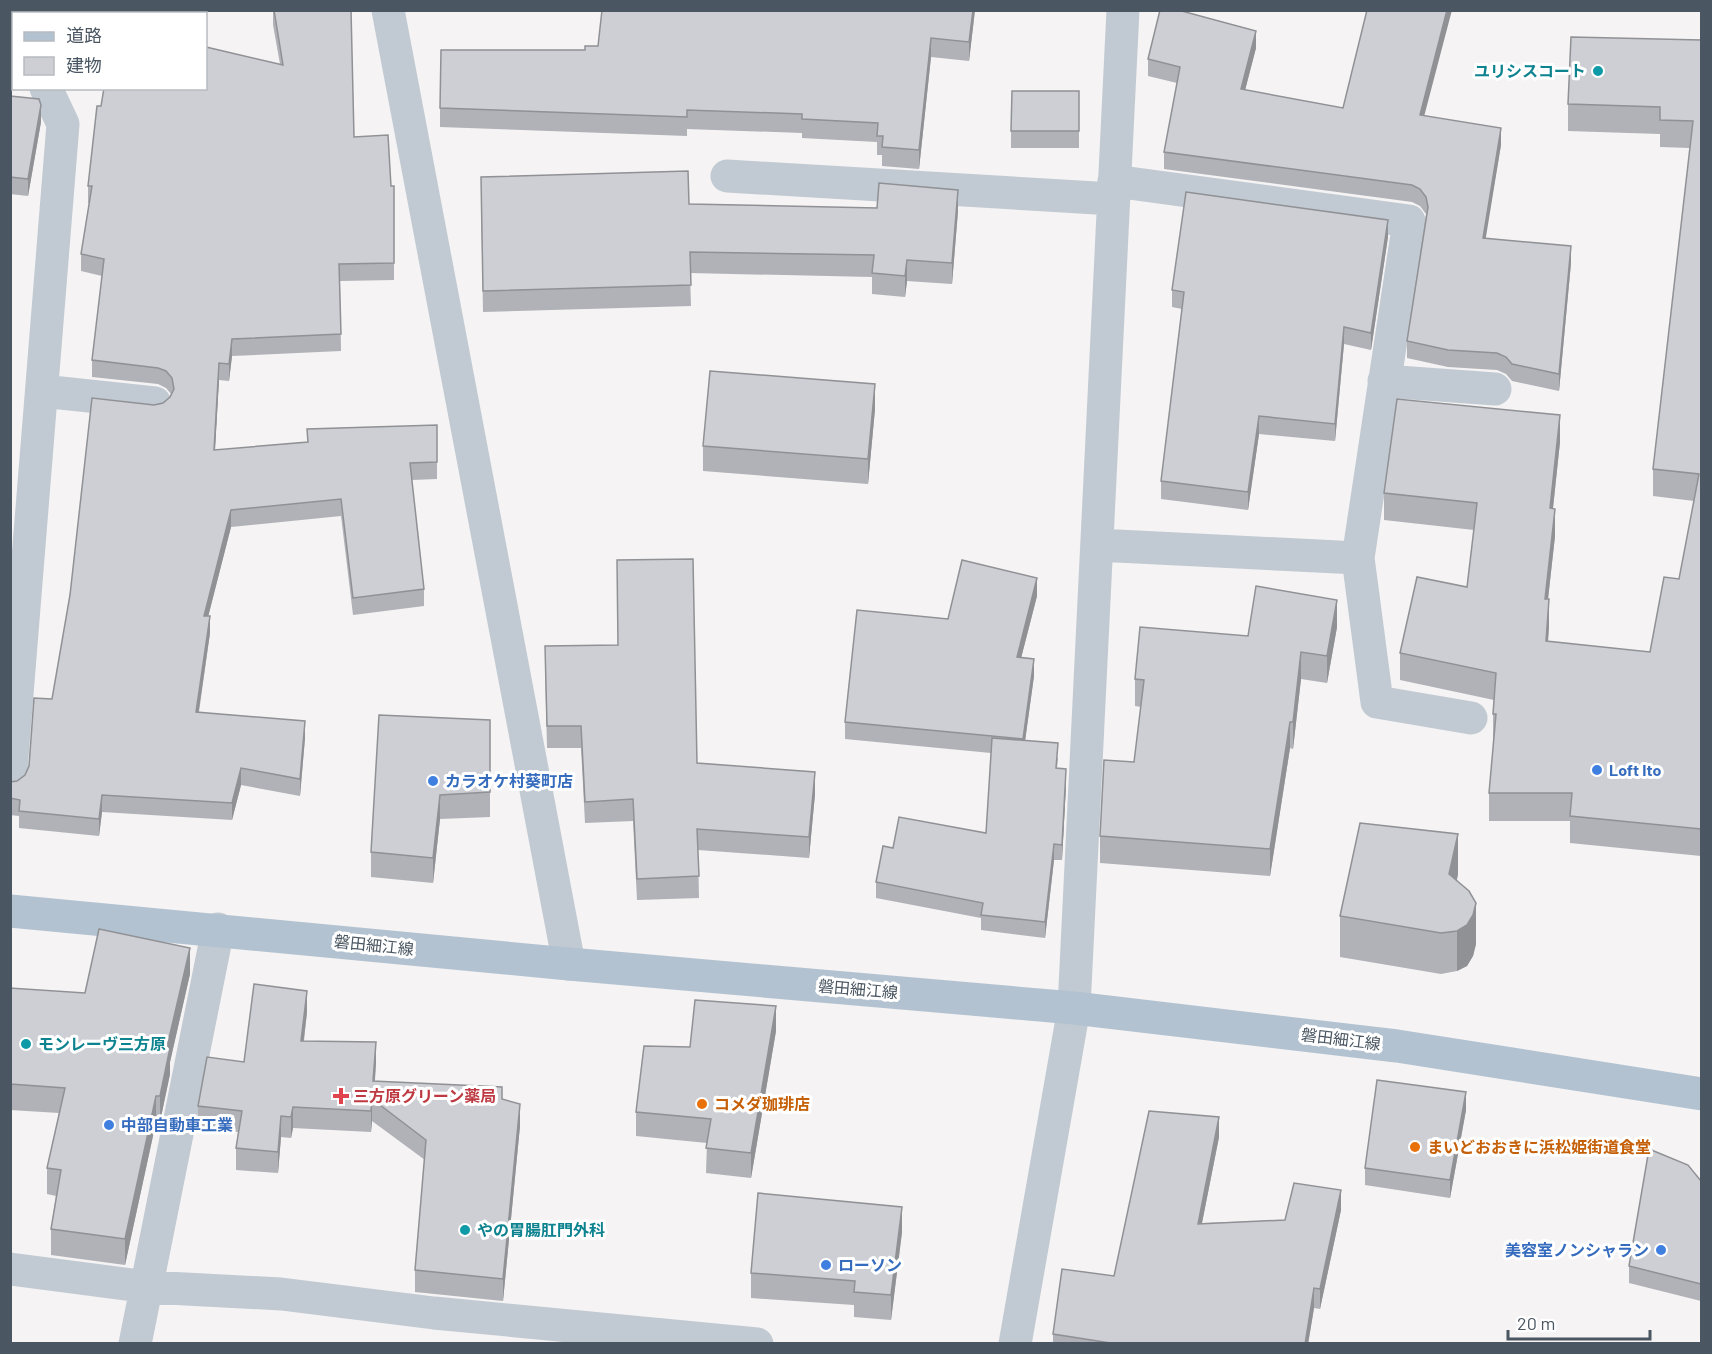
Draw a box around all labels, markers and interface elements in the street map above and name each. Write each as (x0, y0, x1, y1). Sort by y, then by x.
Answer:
legend (12, 12, 207, 90)
text: 道路 (66, 24, 102, 46)
text: 建物 (66, 54, 102, 76)
place label: ユリシスコート (1474, 61, 1586, 80)
marker: ユリシスコート (1591, 64, 1605, 78)
place label: Loft Ito (1609, 760, 1661, 779)
marker: Loft Ito (1590, 763, 1604, 777)
place label: カラオケ村葵町店 (445, 771, 573, 790)
marker: カラオケ村葵町店 (426, 774, 440, 788)
street label: 磐田細江線 (333, 931, 415, 958)
street label: 磐田細江線 (817, 976, 899, 1001)
street label: 磐田細江線 (1300, 1024, 1382, 1053)
place label: モンレーヴ三方原 (38, 1034, 166, 1053)
marker: モンレーヴ三方原 (19, 1037, 33, 1051)
place label: 三方原グリーン薬局 (353, 1086, 496, 1105)
marker: 三方原グリーン薬局 (334, 1089, 348, 1103)
place label: コメダ珈琲店 (714, 1094, 810, 1113)
marker: コメダ珈琲店 (695, 1097, 709, 1111)
place label: 中部自動車工業 (121, 1115, 233, 1134)
marker: 中部自動車工業 (102, 1118, 116, 1132)
place label: まいどおおきに浜松姫街道食堂 (1427, 1137, 1651, 1156)
marker: まいどおおきに浜松姫街道食堂 (1408, 1140, 1422, 1154)
place label: やの胃腸肛門外科 (477, 1220, 605, 1239)
marker: やの胃腸肛門外科 (458, 1223, 472, 1237)
place label: 美容室ノンシャラン (1505, 1240, 1649, 1259)
marker: 美容室ノンシャラン (1654, 1243, 1668, 1257)
place label: ローソン (838, 1255, 902, 1274)
marker: ローソン (819, 1258, 833, 1272)
scale bar (1508, 1303, 1650, 1341)
text: 20 m (1517, 1312, 1555, 1334)

